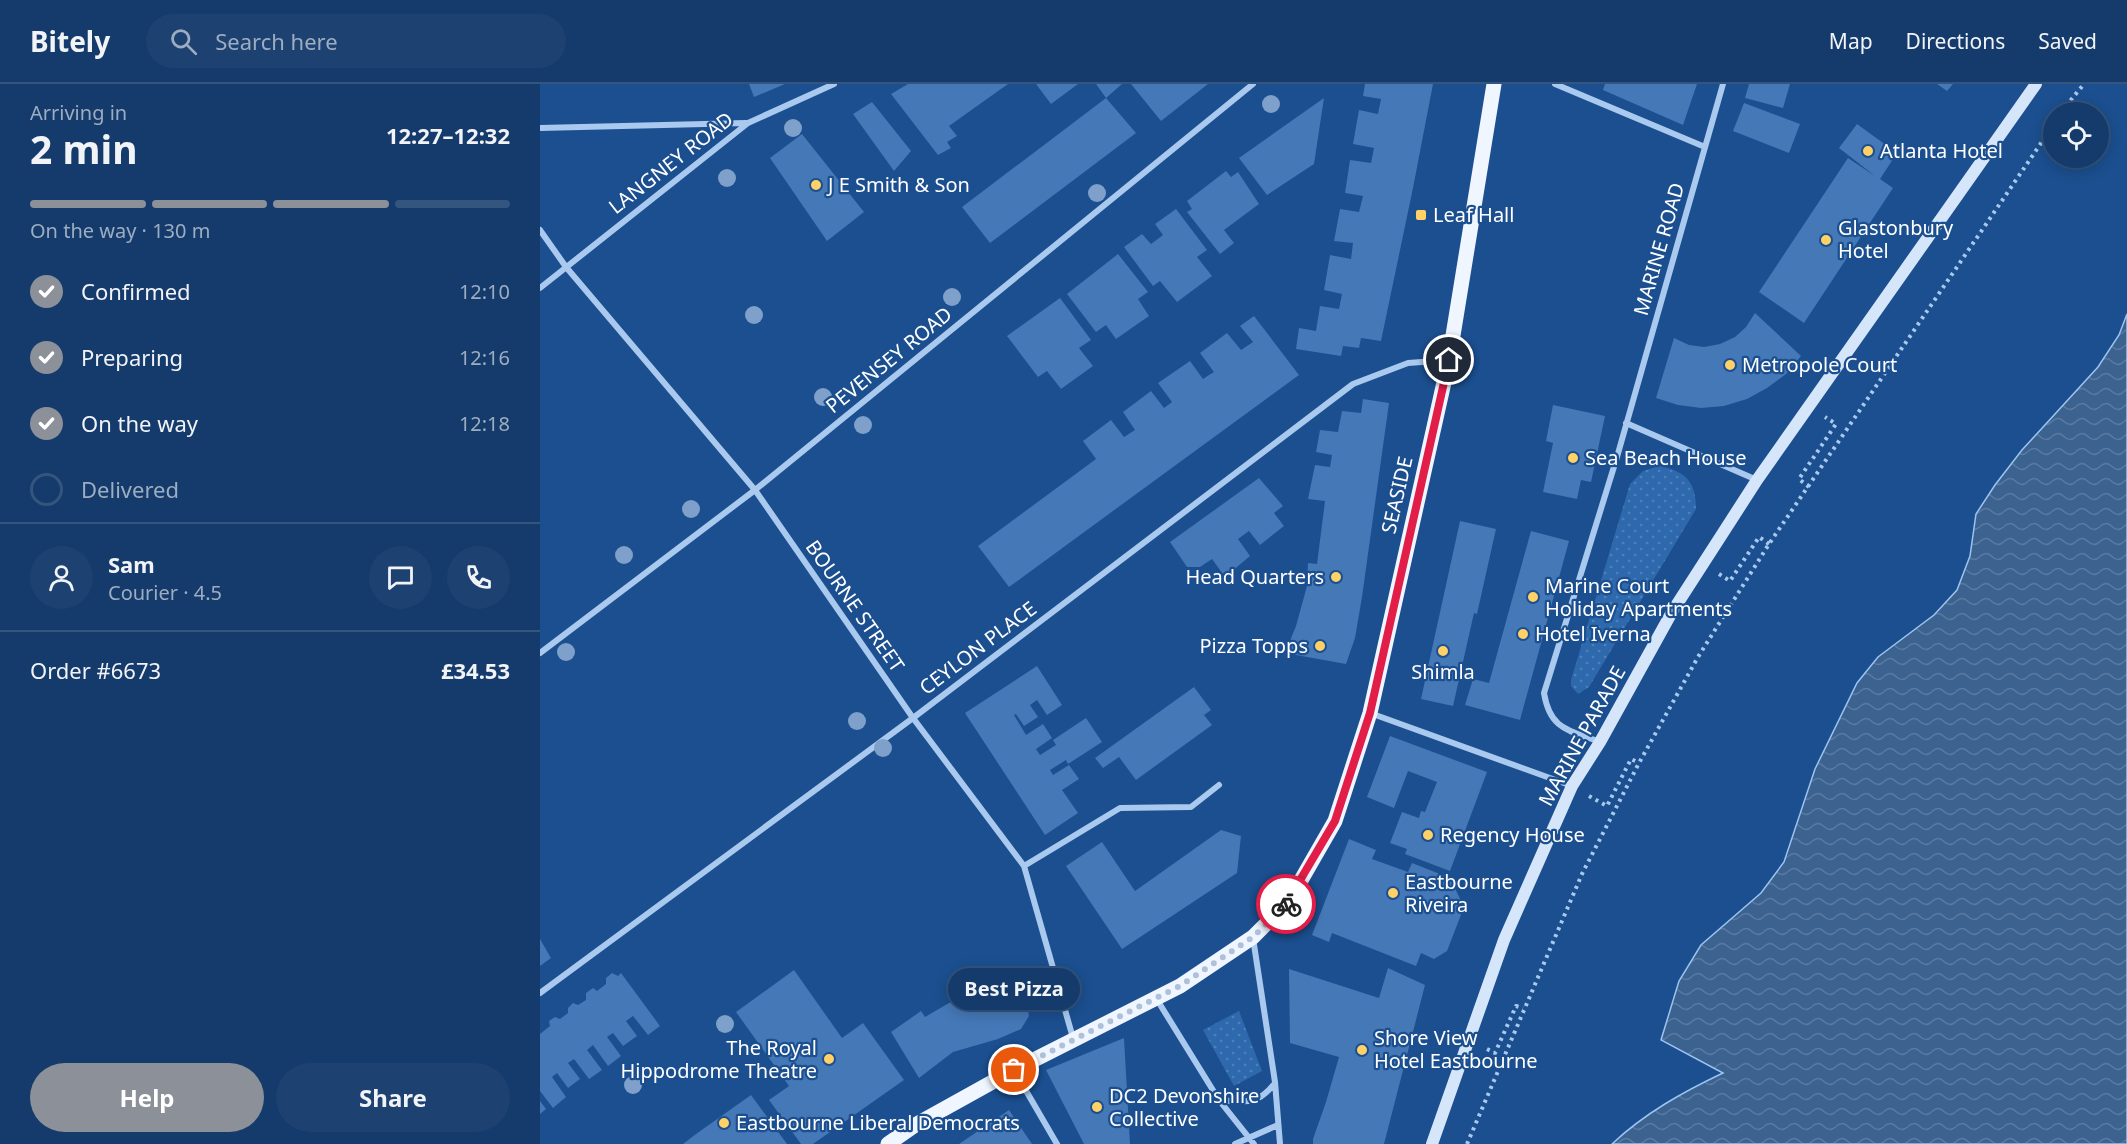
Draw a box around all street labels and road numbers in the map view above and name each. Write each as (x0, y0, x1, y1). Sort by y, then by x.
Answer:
street label: LANGNEY ROAD (603, 106, 738, 220)
street label: MARINE ROAD (1627, 179, 1690, 318)
street label: PEVENSEY ROAD (820, 300, 957, 419)
street label: SEASIDE (1375, 454, 1418, 536)
street label: BOURNE STREET (800, 534, 911, 677)
street label: CEYLON PLACE (914, 595, 1042, 700)
street label: MARINE PARADE (1532, 661, 1631, 811)

